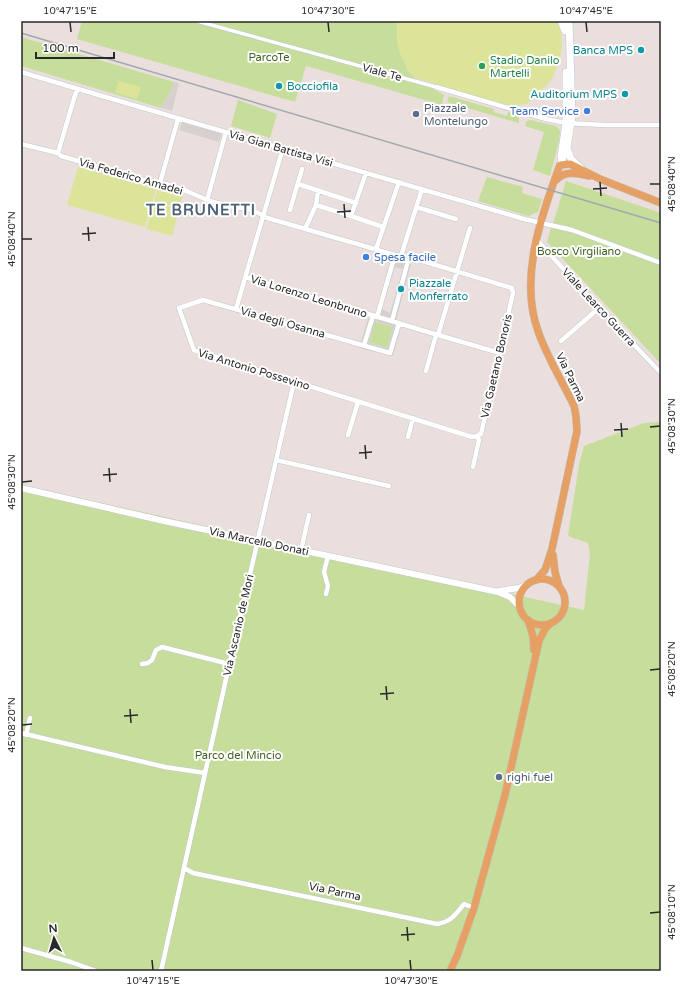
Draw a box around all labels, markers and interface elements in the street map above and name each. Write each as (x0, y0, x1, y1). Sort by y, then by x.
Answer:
text: 10°47'15"E (43, 5, 97, 17)
text: 10°47'30"E (301, 5, 355, 17)
text: 10°47'45"E (559, 5, 613, 17)
scale bar (36, 34, 114, 60)
text: 100 m (42, 41, 79, 55)
place label: Banca MPS (573, 44, 633, 57)
marker: Banca MPS (636, 45, 646, 55)
park label: ParcoTe (248, 51, 290, 64)
place label: Stadio Danilo Martelli (490, 54, 560, 80)
street label: Viale Te (361, 61, 403, 84)
marker: Stadio Danilo Martelli (477, 61, 487, 71)
place label: Bocciofila (287, 80, 338, 93)
marker: Bocciofila (274, 81, 284, 91)
place label: Auditorium MPS (530, 88, 617, 101)
marker: Auditorium MPS (620, 89, 630, 99)
place label: Piazzale Montelungo (424, 102, 488, 128)
place label: Team Service (510, 105, 579, 118)
marker: Team Service (582, 106, 592, 116)
marker: Piazzale Montelungo (411, 109, 421, 119)
street label: Via Gian Battista Visi (227, 127, 334, 170)
street label: Via Federico Amadei (77, 155, 184, 198)
text: 45°08'40"N (666, 156, 678, 212)
district label: TE BRUNETTI (145, 201, 256, 219)
text: 45°08'40"N (6, 211, 18, 267)
park label: Bosco Virgiliano (537, 245, 621, 258)
place label: Spesa facile (374, 251, 436, 264)
marker: Spesa facile (361, 252, 371, 262)
street label: Viale Learco Guerra (559, 266, 638, 349)
street label: Via Lorenzo Leonbruno (249, 272, 369, 321)
place label: Piazzale Monferrato (409, 277, 468, 303)
marker: Piazzale Monferrato (396, 284, 406, 294)
street label: Via degli Osanna (239, 304, 327, 341)
street label: Via Gaetano Bonoris (478, 313, 515, 419)
street label: Via Antonio Possevino (196, 346, 312, 393)
street label: Via Parma (553, 351, 588, 404)
text: 45°08'30"N (666, 398, 678, 454)
text: 45°08'30"N (6, 454, 18, 510)
street label: Via Marcello Donati (208, 525, 310, 558)
street label: Via Ascanio de Mori (220, 573, 257, 677)
text: 45°08'20"N (666, 641, 678, 697)
text: 45°08'20"N (6, 697, 18, 753)
park label: Parco del Mincio (195, 749, 282, 762)
place label: righi fuel (507, 771, 553, 784)
marker: righi fuel (494, 772, 504, 782)
street label: Via Parma (308, 880, 362, 903)
text: 45°08'10"N (666, 884, 678, 940)
north arrow (34, 918, 74, 958)
text: N (48, 922, 58, 935)
text: 10°47'15"E (126, 975, 180, 987)
text: 10°47'30"E (384, 975, 438, 987)

